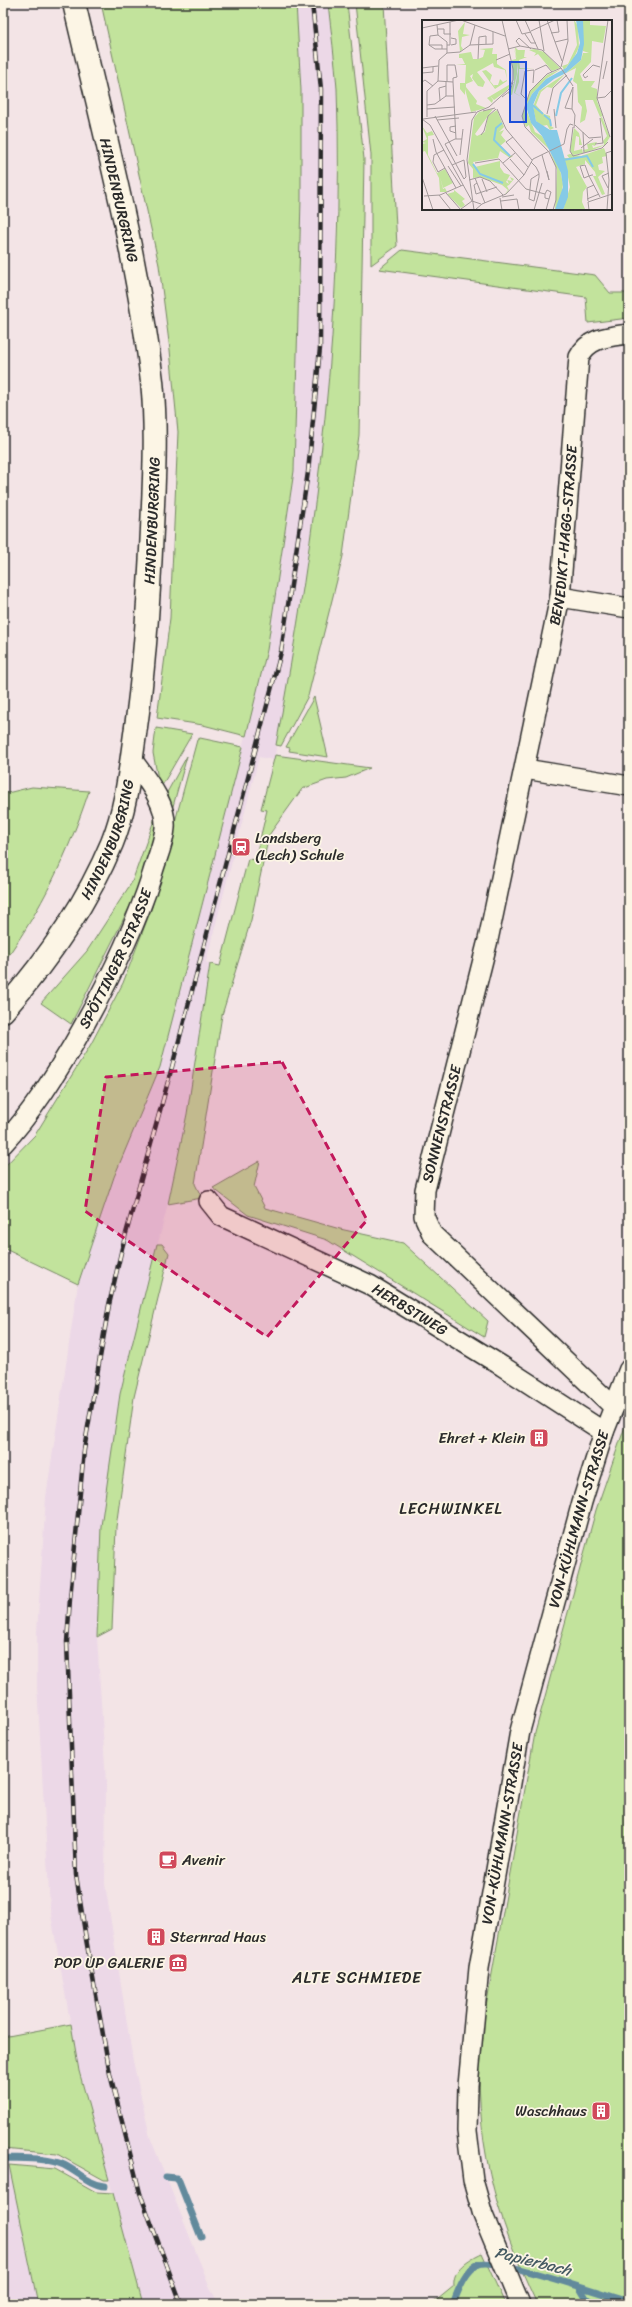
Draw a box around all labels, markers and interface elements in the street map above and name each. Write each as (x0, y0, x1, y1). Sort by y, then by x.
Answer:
inset map (422, 20, 612, 210)
street label: HINDENBURGRING (92, 135, 146, 265)
street label: BENEDIKT-HAGG-STRASSE (541, 442, 585, 628)
street label: HINDENBURGRING (136, 456, 168, 585)
street label: HINDENBURGRING (73, 777, 141, 905)
place label: Landsberg (Lech) Schule (255, 825, 345, 868)
station icon: Landsberg (Lech) Schule (230, 836, 252, 858)
street label: SPÖTTINGER STRASSE (72, 883, 160, 1034)
street label: SONNENSTRASSE (414, 1061, 469, 1185)
street label: HERBSTWEG (367, 1276, 453, 1343)
place label: Ehret + Klein (439, 1425, 525, 1451)
street label: VON-KÜHLMANN-STRASSE (541, 1426, 617, 1611)
building icon: Ehret + Klein (528, 1427, 550, 1449)
district label: LECHWINKEL (399, 1494, 503, 1523)
street label: VON-KÜHLMANN-STRASSE (474, 1739, 531, 1926)
place label: Avenir (181, 1847, 226, 1873)
cafe icon: Avenir (157, 1849, 179, 1871)
place label: Sternrad Haus (170, 1924, 267, 1950)
building icon: Sternrad Haus (145, 1926, 167, 1948)
place label: POP UP GALERIE (54, 1950, 166, 1976)
museum icon: POP UP GALERIE (167, 1952, 189, 1974)
district label: ALTE SCHMIEDE (291, 1963, 422, 1992)
place label: Waschhaus (515, 2098, 587, 2124)
building icon: Waschhaus (590, 2100, 612, 2122)
water label: Papierbach (492, 2238, 576, 2285)

